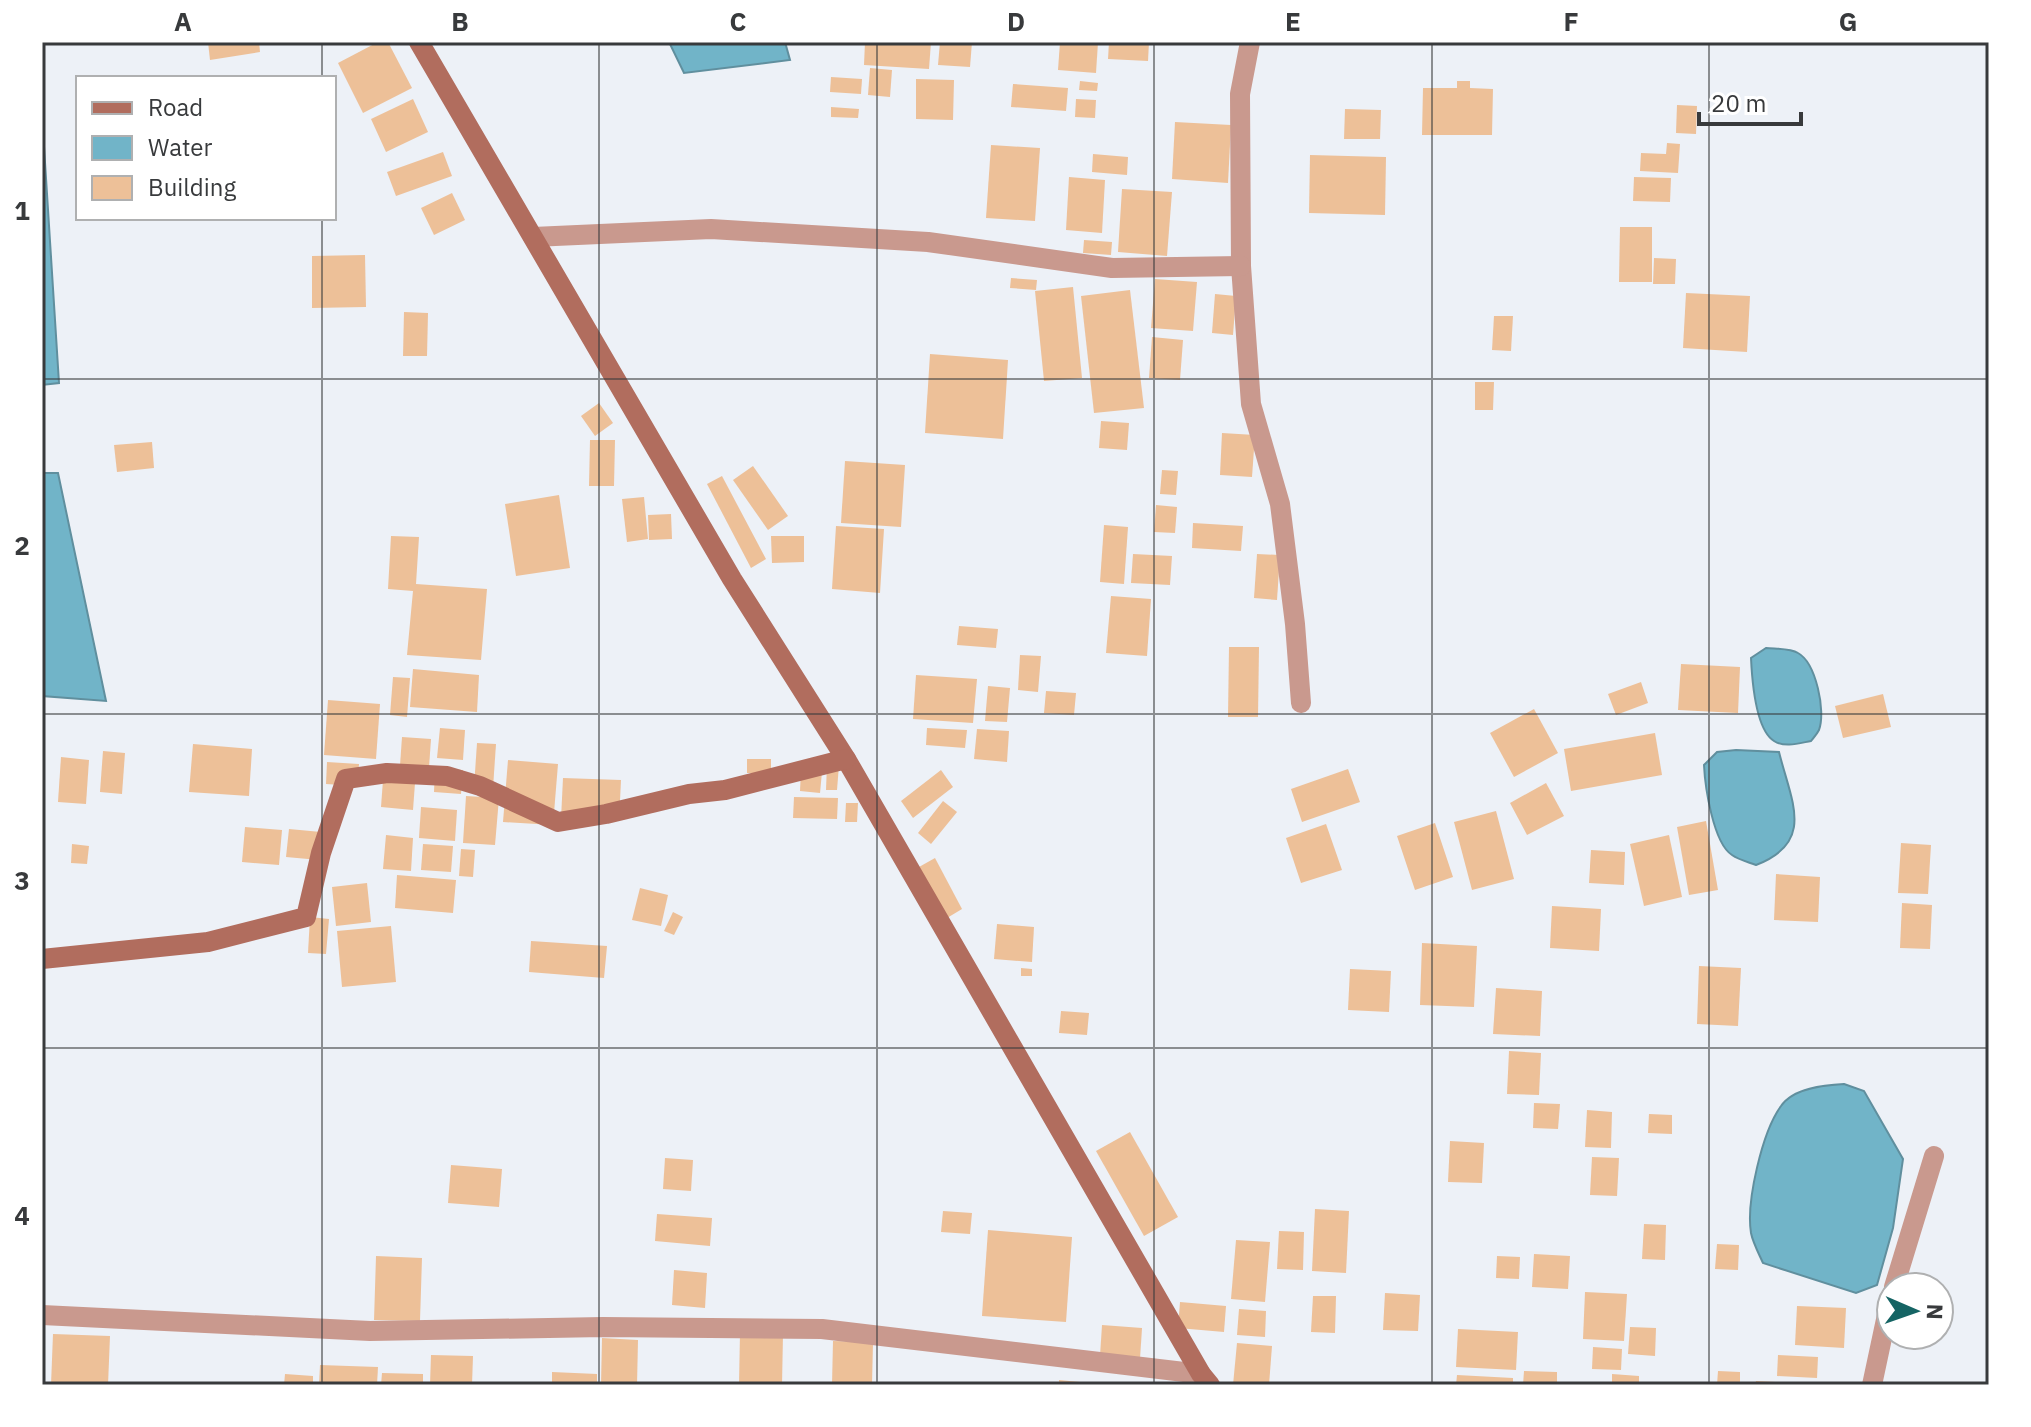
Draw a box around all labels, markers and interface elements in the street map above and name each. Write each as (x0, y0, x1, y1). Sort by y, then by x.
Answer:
text: A (174, 4, 192, 38)
text: B (451, 4, 469, 38)
text: C (730, 4, 747, 38)
text: D (1007, 4, 1025, 38)
text: E (1285, 4, 1301, 38)
text: F (1563, 4, 1579, 38)
text: G (1839, 4, 1857, 38)
legend (76, 76, 336, 220)
scale bar (1699, 76, 1801, 126)
text: 20 m (1711, 87, 1766, 119)
text: Road (148, 91, 203, 123)
text: Water (148, 131, 212, 163)
text: Building (148, 171, 236, 203)
text: 1 (14, 193, 30, 227)
text: 2 (14, 528, 30, 562)
text: 3 (14, 863, 30, 897)
text: 4 (14, 1198, 30, 1232)
north arrow (1875, 1271, 1955, 1351)
text: N (1921, 1303, 1950, 1320)

